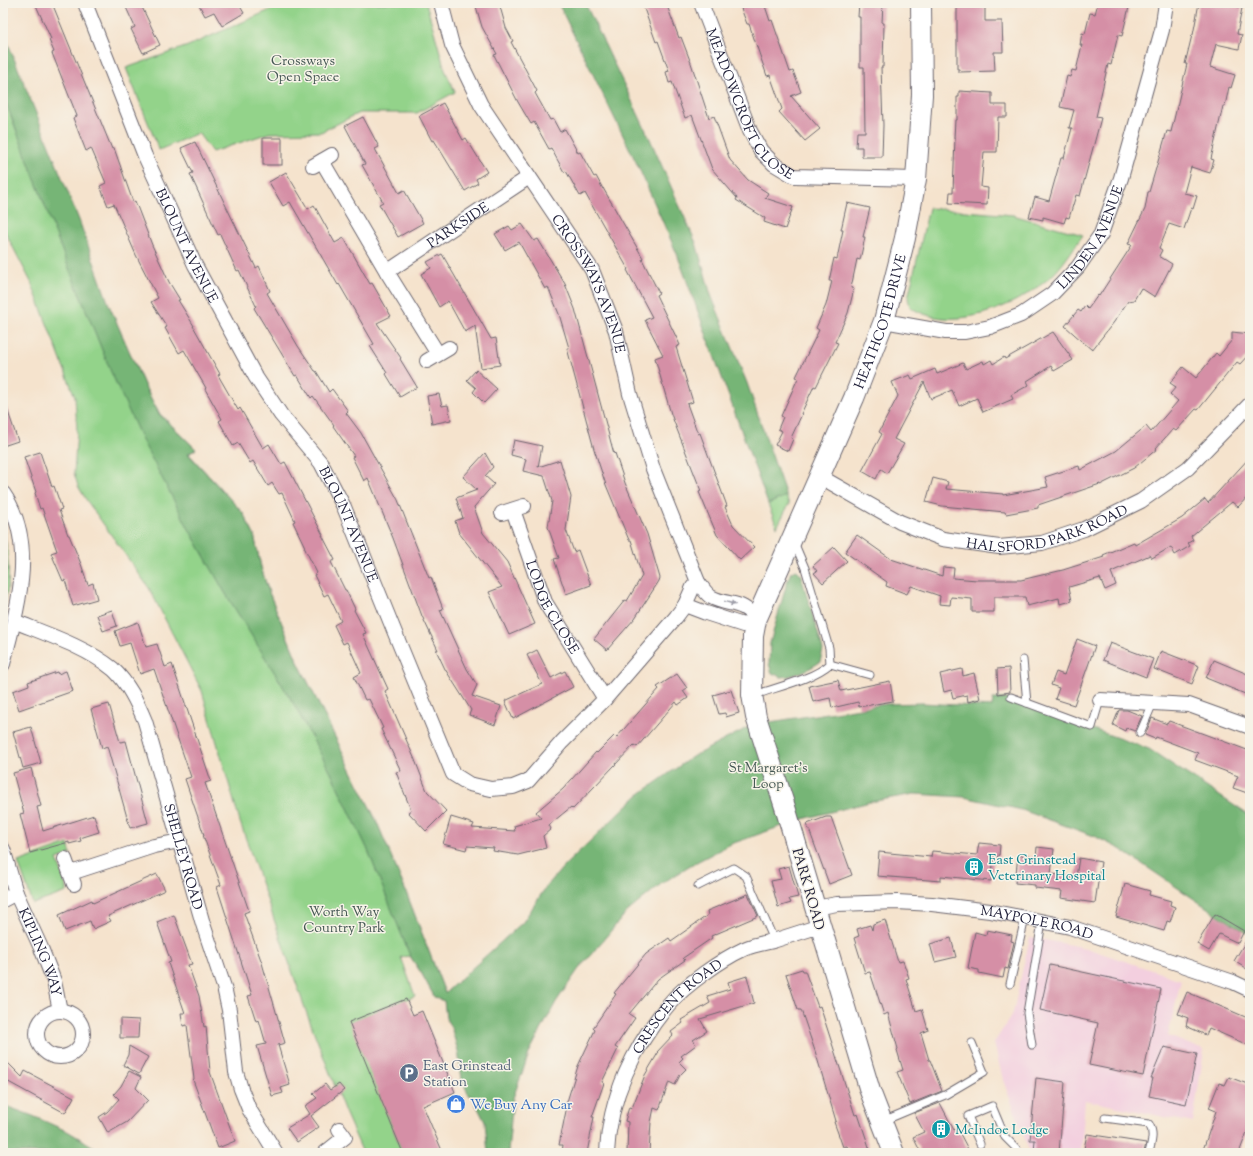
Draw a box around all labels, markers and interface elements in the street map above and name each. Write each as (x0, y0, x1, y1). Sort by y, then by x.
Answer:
street label: MEADOWCROFT CLOSE (700, 26, 798, 186)
park label: Crossways Open Space (267, 52, 339, 88)
street label: LINDEN AVENUE (1054, 183, 1130, 295)
street label: BLOUNT AVENUE (149, 186, 222, 307)
street label: PARKSIDE (424, 198, 494, 254)
street label: CROSSWAYS AVENUE (545, 211, 629, 356)
street label: HEATHCOTE DRIVE (850, 252, 913, 392)
street label: BLOUNT AVENUE (313, 463, 382, 586)
street label: HALSFORD PARK ROAD (965, 501, 1132, 559)
street label: LODGE CLOSE (519, 558, 583, 659)
one-way arrow (724, 600, 736, 606)
park label: St Margaret's Loop (729, 759, 807, 795)
street label: SHELLEY ROAD (157, 802, 207, 913)
street label: PARK ROAD (786, 846, 828, 933)
place label: East Grinstead Veterinary Hospital (988, 851, 1106, 887)
building icon: East Grinstead Veterinary Hospital (963, 856, 985, 878)
street label: MAYPOLE ROAD (979, 902, 1095, 946)
park label: Worth Way Country Park (303, 903, 385, 939)
street label: KIPLING WAY (12, 905, 65, 998)
street label: CRESCENT ROAD (629, 956, 727, 1059)
place label: East Grinstead Station (423, 1057, 511, 1093)
parking icon: East Grinstead Station (398, 1062, 420, 1084)
shop icon: We Buy Any Car (445, 1093, 467, 1115)
place label: We Buy Any Car (470, 1096, 573, 1116)
building icon: McIndoe Lodge (930, 1118, 952, 1140)
place label: McIndoe Lodge (955, 1121, 1049, 1141)

